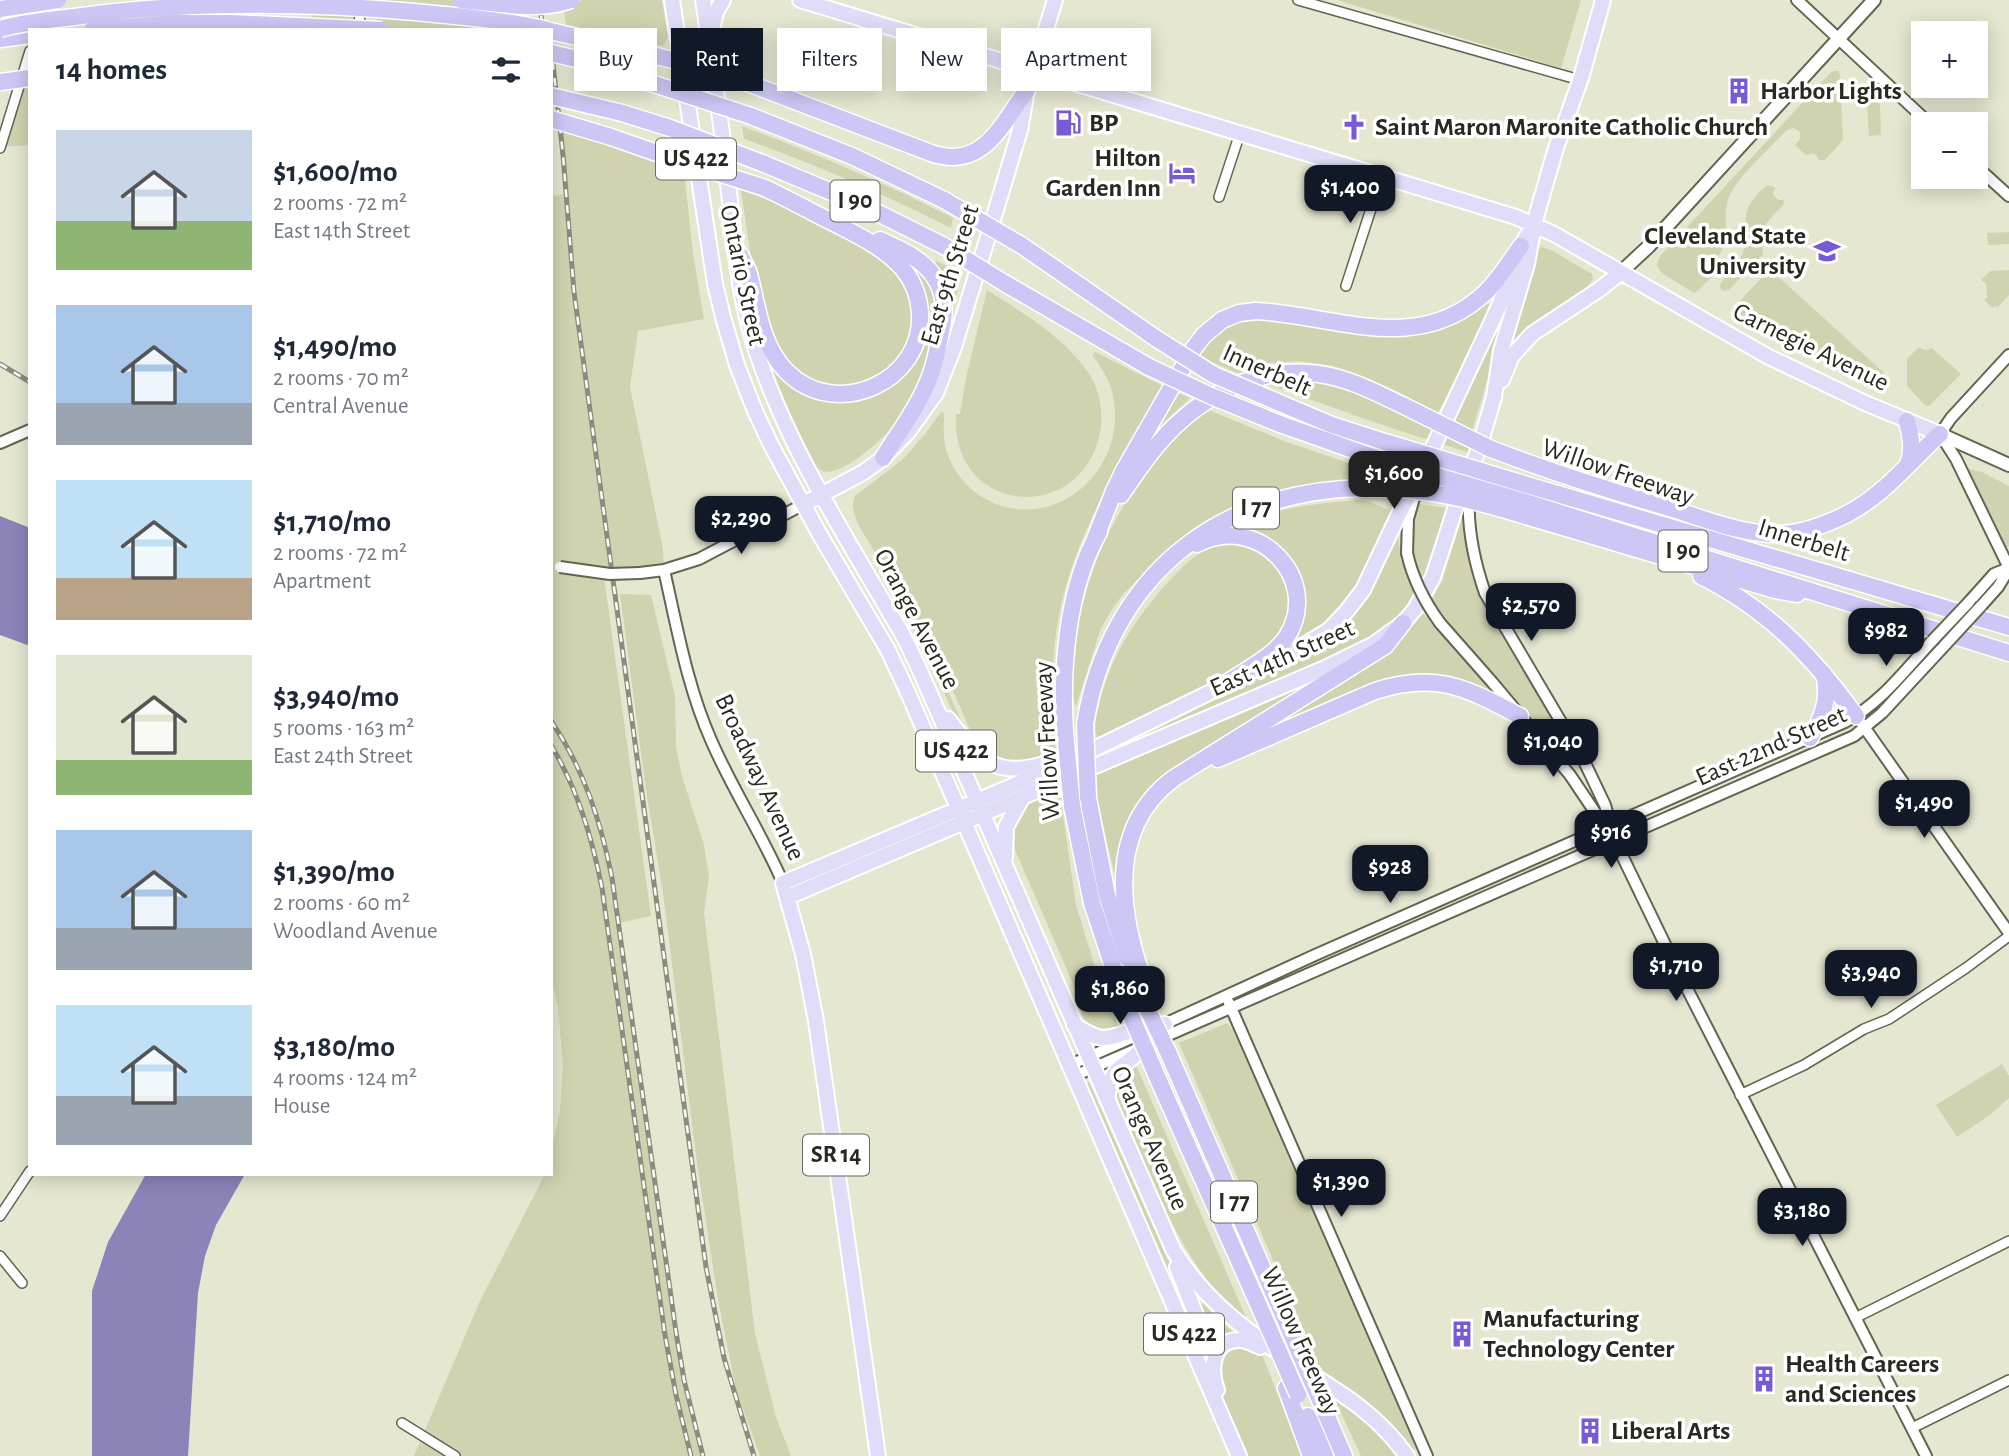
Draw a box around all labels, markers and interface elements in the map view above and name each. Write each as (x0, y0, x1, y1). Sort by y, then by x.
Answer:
map controls (1911, 21, 1988, 189)
button: + (1911, 21, 1988, 98)
chip: Buy (574, 28, 657, 91)
chip: Rent (671, 28, 763, 91)
chip: Filters (777, 28, 882, 91)
chip: New (896, 28, 987, 91)
chip: Apartment (1001, 28, 1151, 91)
icon: filters (487, 51, 525, 89)
text: 14 homes (56, 55, 167, 85)
building icon: Harbor Lights (1724, 76, 1754, 106)
place label: Harbor Lights (1760, 78, 1902, 104)
fuel station icon: BP (1053, 108, 1083, 138)
place label: BP (1089, 110, 1118, 136)
church icon: Saint Maron Maronite Catholic Church (1339, 112, 1369, 142)
button: − (1911, 112, 1988, 189)
place label: Saint Maron Maronite Catholic Church (1375, 114, 1768, 140)
road number: US 422 (656, 139, 736, 180)
place label: Hilton Garden Inn (1046, 145, 1161, 201)
text: $1,600/mo (273, 157, 397, 187)
icon: home (112, 158, 196, 242)
hotel icon: Hilton Garden Inn (1167, 158, 1197, 188)
pin: $1,400 (1293, 166, 1407, 225)
text: $1,400 (1320, 176, 1380, 199)
road number: I 90 (830, 181, 880, 222)
text: 2 rooms · 72 m² (273, 192, 407, 215)
street label: Ontario Street (715, 202, 771, 348)
street label: East 9th Street (916, 202, 984, 348)
text: East 14th Street (273, 220, 410, 243)
place label: Cleveland State University (1644, 223, 1806, 279)
school or university icon: Cleveland State University (1812, 236, 1842, 266)
street label: Carnegie Avenue (1729, 298, 1893, 396)
text: $1,490/mo (273, 332, 397, 362)
icon: home (112, 333, 196, 417)
street label: Innerbelt (1219, 339, 1315, 401)
text: 2 rooms · 70 m² (273, 367, 409, 390)
text: Central Avenue (273, 395, 409, 418)
street label: Willow Freeway (1539, 434, 1697, 510)
pin: $1,600 (1337, 452, 1451, 511)
text: $1,600 (1365, 462, 1423, 485)
road number: I 77 (1233, 488, 1279, 528)
pin: $2,290 (684, 496, 798, 556)
text: $1,710/mo (273, 507, 391, 537)
text: $2,290 (711, 507, 771, 530)
icon: home (112, 508, 196, 592)
street label: Innerbelt (1755, 514, 1853, 566)
road number: I 90 (1658, 530, 1708, 572)
text: 2 rooms · 72 m² (273, 542, 407, 565)
street label: Orange Avenue (869, 545, 965, 693)
text: Apartment (273, 570, 371, 593)
pin: $2,570 (1474, 584, 1588, 643)
text: $2,570 (1502, 594, 1560, 617)
pin: $982 (1845, 608, 1927, 668)
street label: East 14th Street (1206, 615, 1358, 701)
text: $982 (1864, 619, 1908, 642)
street label: Willow Freeway (1030, 661, 1064, 821)
text: $3,940/mo (273, 682, 399, 712)
icon: home (112, 683, 196, 767)
street label: Broadway Avenue (710, 690, 810, 864)
street label: East 22nd Street (1692, 701, 1850, 791)
text: 5 rooms · 163 m² (273, 717, 414, 740)
pin: $1,040 (1496, 720, 1610, 779)
road number: US 422 (916, 730, 996, 772)
text: $1,040 (1523, 730, 1583, 753)
text: East 24th Street (273, 745, 413, 768)
pin: $1,490 (1867, 780, 1981, 840)
text: $1,490 (1895, 791, 1953, 814)
pin: $916 (1570, 810, 1652, 870)
text: $916 (1591, 821, 1631, 844)
pin: $928 (1349, 846, 1431, 905)
text: $928 (1368, 856, 1412, 879)
text: $1,390/mo (273, 857, 395, 887)
icon: home (112, 858, 196, 942)
text: 2 rooms · 60 m² (273, 892, 410, 915)
text: Woodland Avenue (273, 920, 438, 943)
pin: $1,710 (1619, 944, 1733, 1003)
pin: $3,940 (1814, 950, 1928, 1010)
text: $1,710 (1649, 954, 1703, 977)
text: $3,940 (1841, 961, 1901, 984)
pin: $1,860 (1063, 967, 1177, 1026)
text: $1,860 (1091, 977, 1149, 1000)
text: $3,180/mo (273, 1032, 395, 1062)
icon: home (112, 1033, 196, 1117)
street label: Orange Avenue (1107, 1062, 1193, 1214)
text: 4 rooms · 124 m² (273, 1067, 417, 1090)
text: House (273, 1095, 330, 1118)
road number: SR 14 (803, 1134, 869, 1176)
pin: $1,390 (1284, 1160, 1398, 1219)
text: $1,390 (1313, 1170, 1369, 1193)
road number: I 77 (1211, 1182, 1257, 1222)
pin: $3,180 (1745, 1188, 1859, 1248)
text: $3,180 (1773, 1199, 1831, 1222)
street label: Willow Freeway (1257, 1263, 1345, 1419)
place label: Manufacturing Technology Center (1483, 1306, 1674, 1362)
road number: US 422 (1144, 1314, 1224, 1354)
building icon: Manufacturing Technology Center (1447, 1319, 1477, 1349)
place label: Health Careers and Sciences (1785, 1351, 1939, 1407)
building icon: Health Careers and Sciences (1749, 1364, 1779, 1394)
building icon: Liberal Arts (1575, 1416, 1605, 1446)
place label: Liberal Arts (1611, 1418, 1730, 1444)

